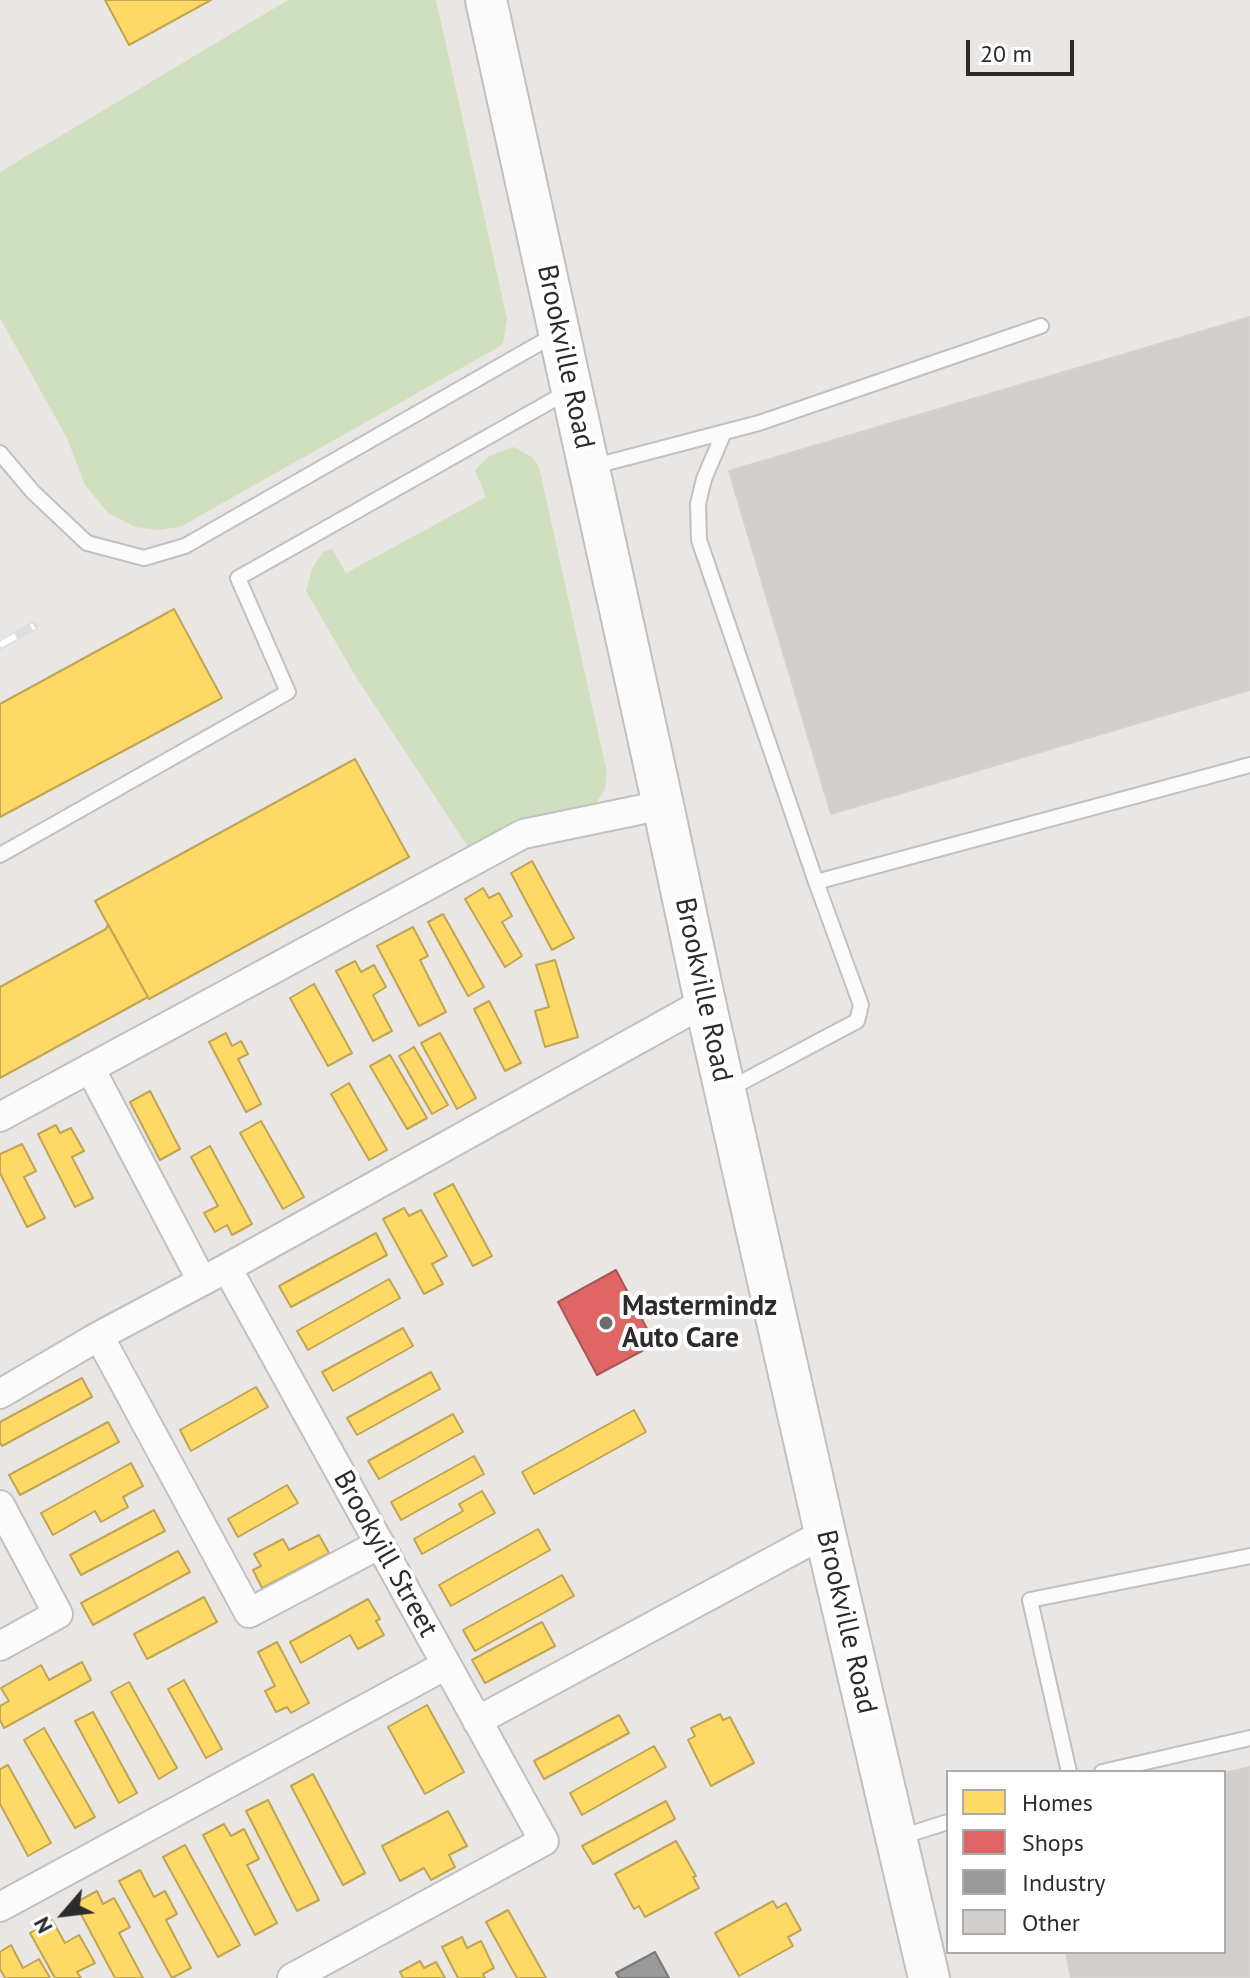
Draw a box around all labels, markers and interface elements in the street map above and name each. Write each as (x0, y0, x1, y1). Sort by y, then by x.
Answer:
scale bar (970, 24, 1078, 74)
text: 20 m (980, 38, 1032, 69)
street label: Brookville Road (529, 262, 601, 452)
street label: Brookville Road (667, 895, 739, 1085)
place label: Mastermindz Auto Care (622, 1290, 777, 1356)
marker: Mastermindz Auto Care (597, 1314, 615, 1332)
street label: Brookyill Street (325, 1465, 445, 1643)
street label: Brookville Road (809, 1527, 883, 1717)
legend (946, 1770, 1226, 1954)
text: Homes (1022, 1787, 1093, 1818)
text: Shops (1022, 1827, 1084, 1858)
text: Industry (1022, 1867, 1106, 1898)
north arrow (24, 1874, 104, 1954)
text: Other (1022, 1907, 1080, 1938)
text: N (27, 1912, 59, 1938)

